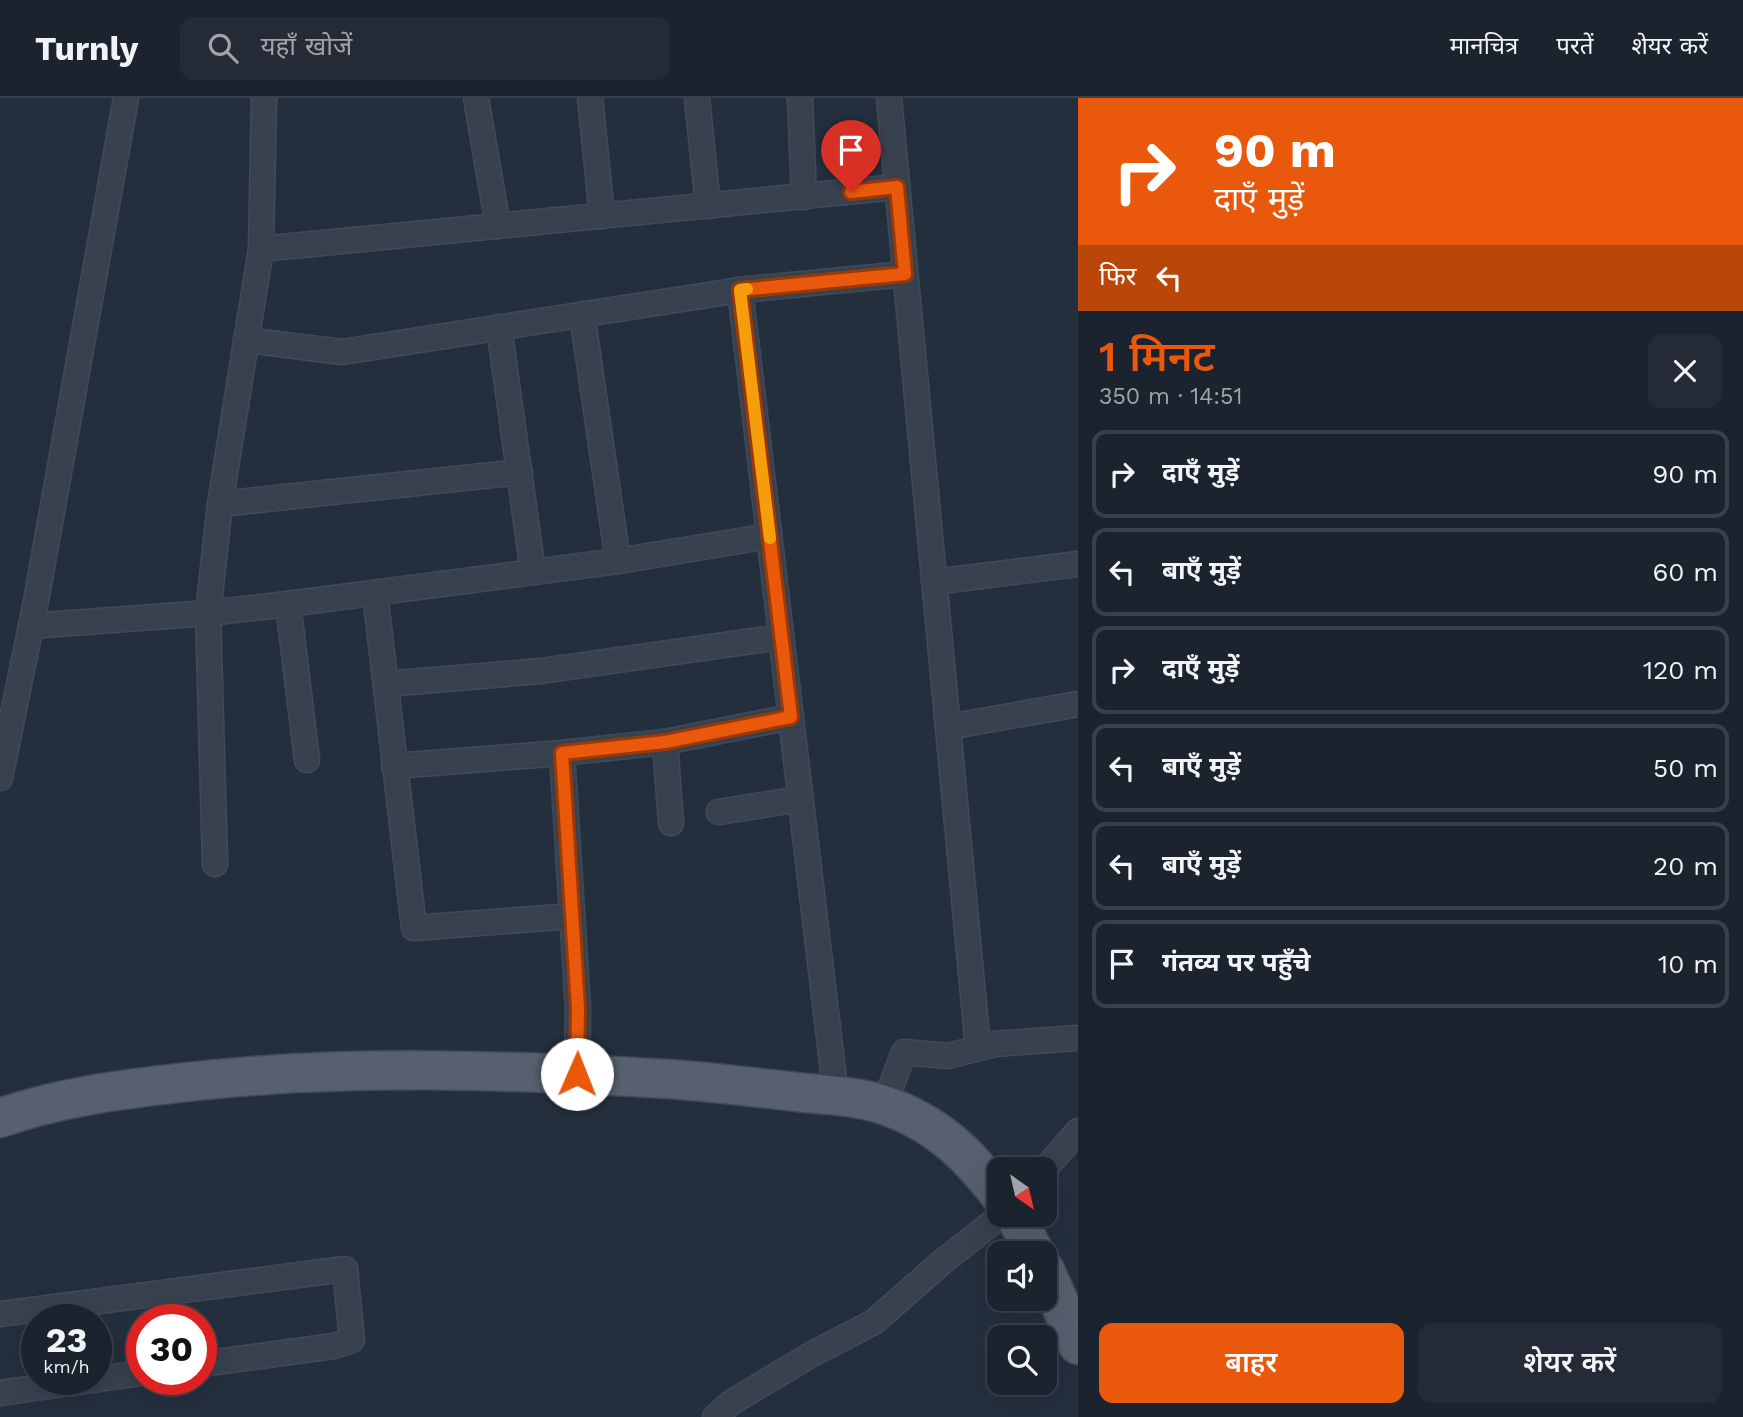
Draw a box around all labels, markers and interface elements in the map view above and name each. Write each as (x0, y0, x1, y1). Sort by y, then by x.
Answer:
search box (180, 17, 670, 80)
text: Turnly (35, 29, 138, 68)
icon: search (204, 29, 242, 67)
text: यहाँ खोजें (260, 31, 352, 61)
text: मानचित्र (1450, 32, 1518, 60)
text: परतें (1556, 32, 1594, 60)
text: शेयर करें (1632, 32, 1708, 60)
pin (821, 120, 881, 192)
text: 90 m (1214, 121, 1336, 179)
icon: right (1099, 126, 1190, 217)
icon: arrive (832, 131, 870, 169)
text: दाएँ मुड़ें (1214, 180, 1304, 218)
icon: left (1150, 259, 1188, 297)
text: फिर (1099, 261, 1136, 291)
text: 1 मिनट (1099, 332, 1215, 381)
button: close (1648, 334, 1722, 408)
text: 350 m · 14:51 (1099, 383, 1242, 410)
icon: right (1103, 455, 1141, 493)
text: दाएँ मुड़ें (1162, 457, 1239, 487)
text: 90 m (1652, 459, 1718, 489)
icon: left (1103, 553, 1141, 591)
text: बाएँ मुड़ें (1162, 555, 1241, 585)
text: 60 m (1652, 557, 1718, 587)
icon: right (1103, 651, 1141, 689)
text: दाएँ मुड़ें (1162, 653, 1239, 683)
text: 120 m (1643, 655, 1718, 685)
icon: left (1103, 749, 1141, 787)
text: बाएँ मुड़ें (1162, 751, 1241, 781)
text: 50 m (1653, 753, 1718, 783)
icon: left (1103, 847, 1141, 885)
text: बाएँ मुड़ें (1162, 849, 1241, 879)
text: 20 m (1653, 851, 1718, 881)
icon: arrive (1103, 945, 1141, 983)
text: गंतव्य पर पहुँचे (1162, 947, 1311, 977)
text: 10 m (1658, 949, 1718, 979)
position arrow (540, 1037, 614, 1111)
north arrow (987, 1157, 1057, 1227)
map controls (987, 1157, 1057, 1395)
button: sound (987, 1241, 1057, 1311)
speed limit sign: 30 (126, 1304, 217, 1395)
text: 23 (46, 1319, 87, 1361)
button: बाहर (1099, 1323, 1404, 1403)
button: शेयर करें (1418, 1323, 1722, 1403)
button: search (987, 1325, 1057, 1395)
text: km/h (43, 1356, 90, 1377)

